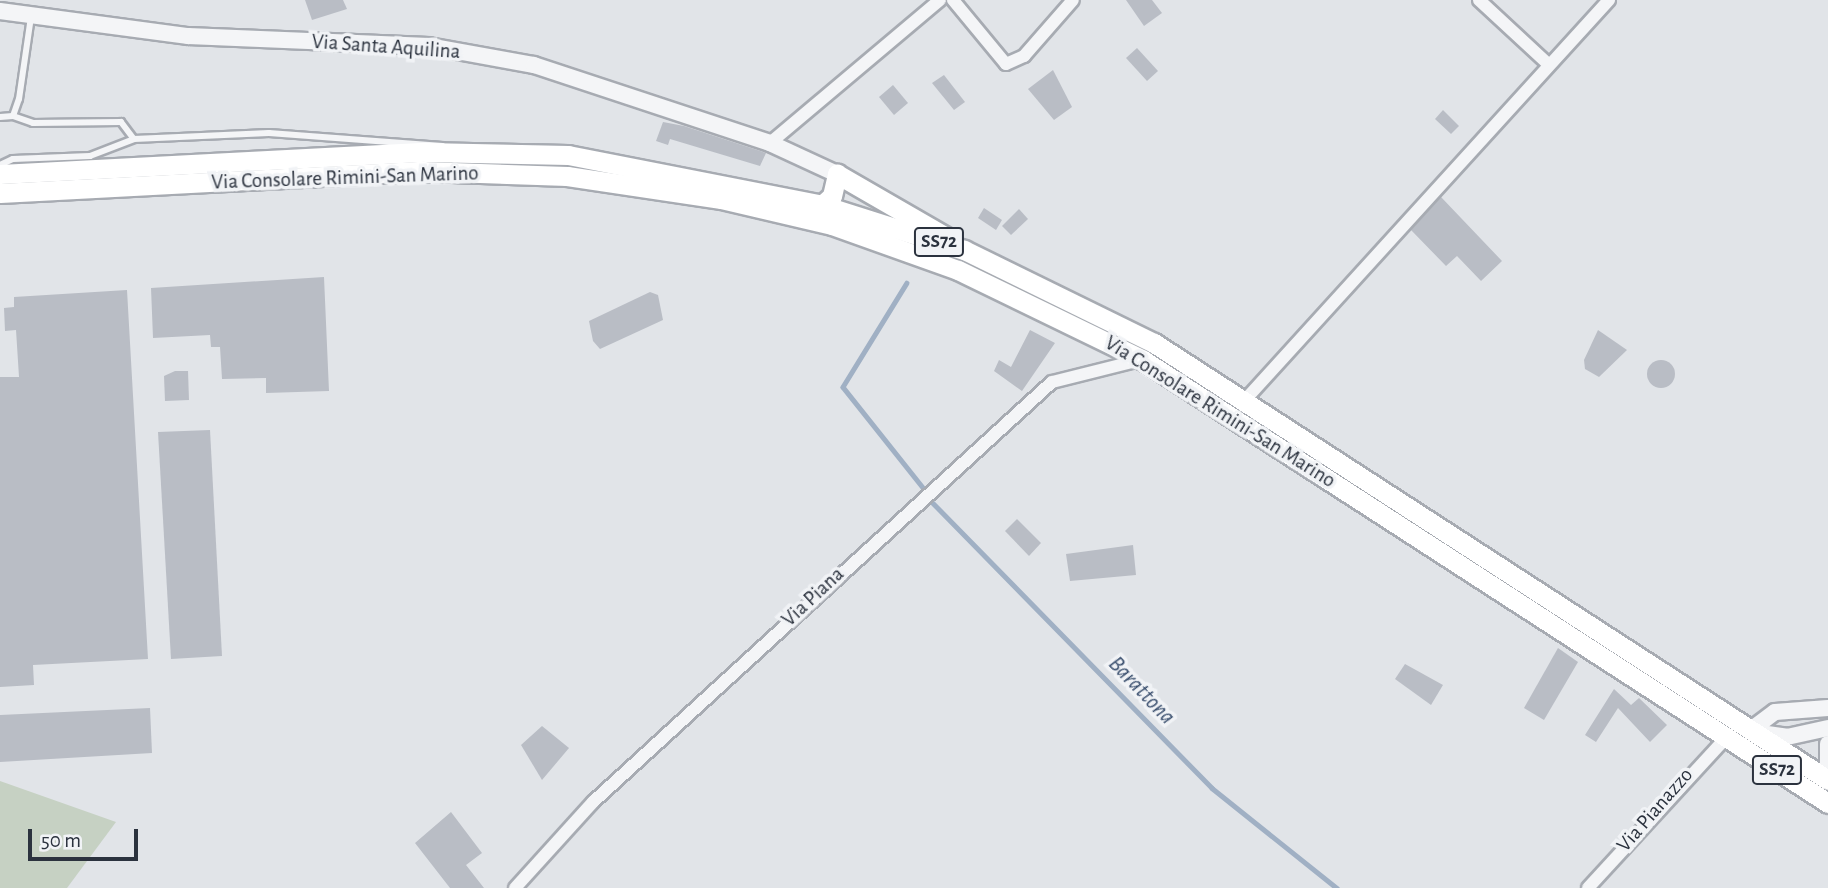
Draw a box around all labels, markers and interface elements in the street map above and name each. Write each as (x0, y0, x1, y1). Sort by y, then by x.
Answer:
street label: Via Santa Aquilina (311, 29, 461, 65)
street label: Via Consolare Rimini-San Marino (211, 161, 479, 195)
road number: SS72 (913, 226, 965, 258)
street label: Via Consolare Rimini-San Marino (1100, 330, 1340, 494)
street label: Via Piana (777, 562, 849, 632)
water label: Barattona (1102, 651, 1180, 731)
road number: SS72 (1751, 754, 1803, 786)
street label: Via Pianazzo (1612, 763, 1698, 857)
scale bar (32, 814, 142, 858)
text: 50 m (41, 830, 81, 851)

